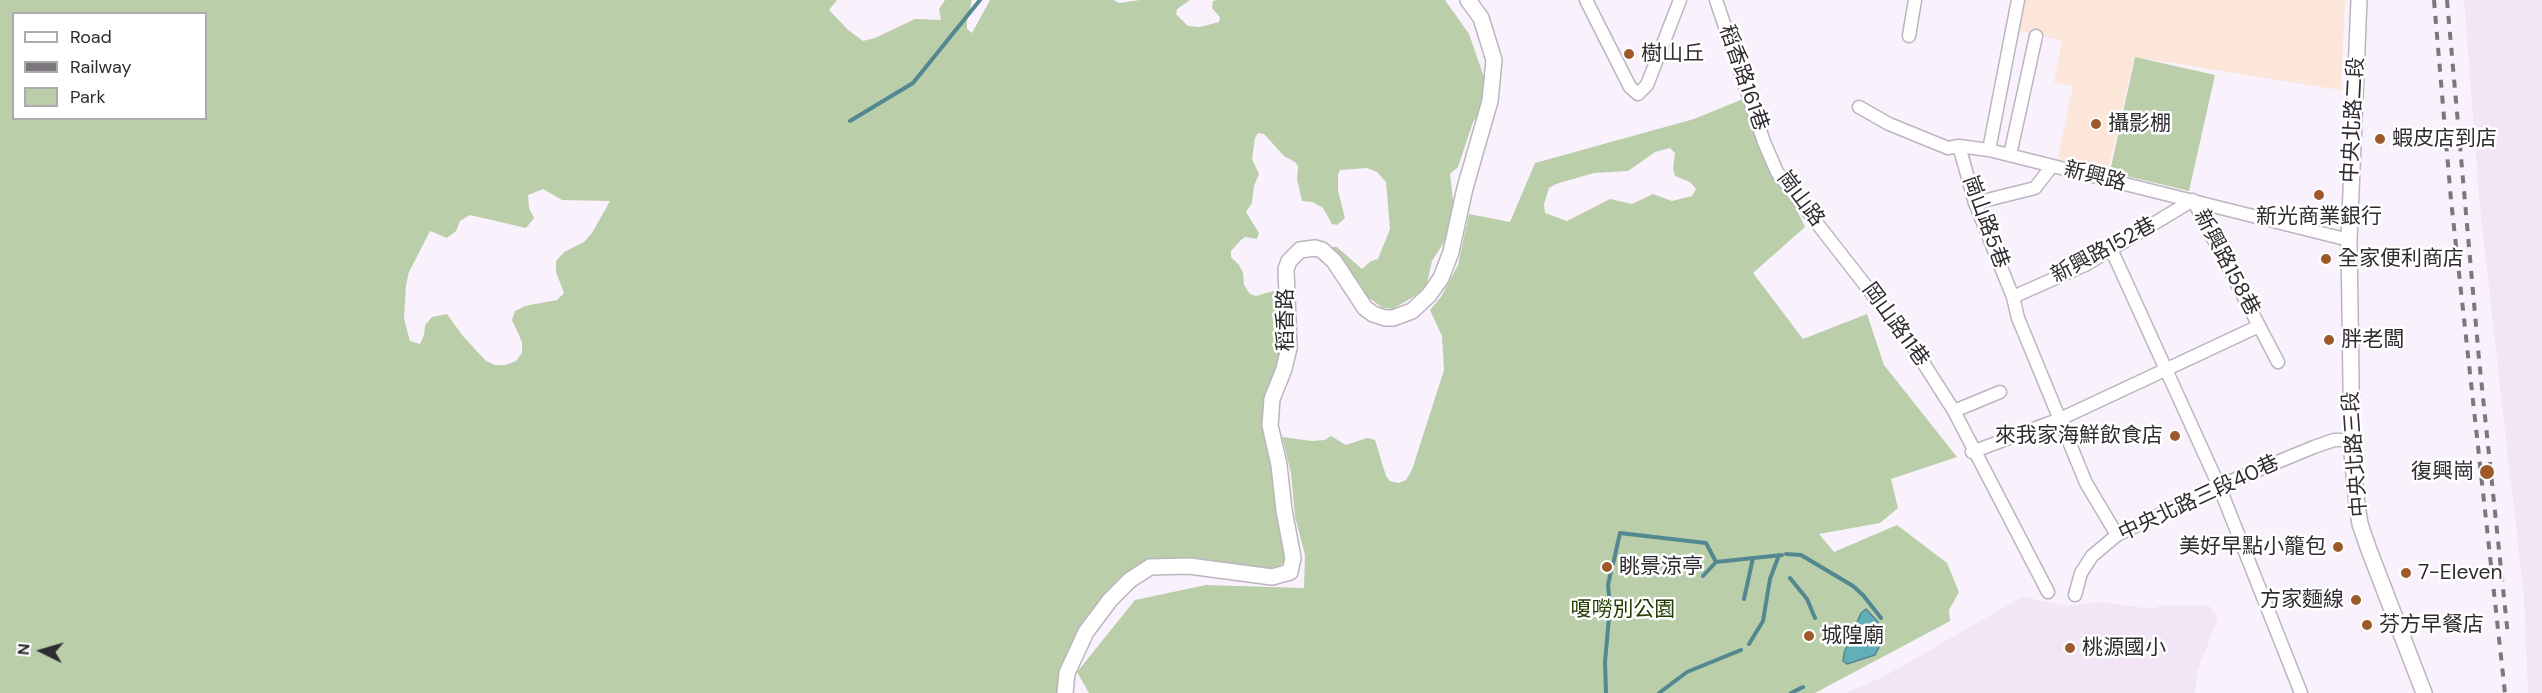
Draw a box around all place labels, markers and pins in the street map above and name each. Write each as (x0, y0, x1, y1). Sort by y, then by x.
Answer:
place label: 樹山丘 (1641, 41, 1704, 67)
marker: 樹山丘 (1622, 47, 1636, 61)
place label: 攝影棚 (2108, 111, 2171, 137)
marker: 攝影棚 (2089, 117, 2103, 131)
place label: 蝦皮店到店 (2392, 126, 2497, 152)
marker: 蝦皮店到店 (2373, 132, 2387, 146)
marker: 新光商業銀行 (2312, 188, 2326, 202)
place label: 新光商業銀行 (2256, 204, 2382, 230)
place label: 全家便利商店 (2338, 246, 2464, 272)
marker: 全家便利商店 (2319, 252, 2333, 266)
place label: 胖老闆 (2341, 327, 2404, 353)
marker: 胖老闆 (2322, 333, 2336, 347)
place label: 來我家海鮮飲食店 (1995, 423, 2163, 449)
marker: 來我家海鮮飲食店 (2168, 429, 2182, 443)
place label: 復興崗 (2411, 459, 2474, 485)
marker: 復興崗 (2478, 463, 2496, 481)
place label: 美好早點小籠包 (2179, 534, 2326, 560)
marker: 美好早點小籠包 (2331, 540, 2345, 554)
place label: 眺景涼亭 (1619, 554, 1703, 580)
marker: 眺景涼亭 (1600, 560, 1614, 574)
place label: 7-Eleven (2418, 560, 2502, 586)
marker: 7-Eleven (2399, 566, 2413, 580)
place label: 方家麵線 (2260, 587, 2344, 613)
marker: 方家麵線 (2349, 593, 2363, 607)
place label: 芬方早餐店 (2379, 612, 2484, 638)
marker: 芬方早餐店 (2360, 618, 2374, 632)
place label: 城隍廟 (1821, 623, 1884, 649)
marker: 城隍廟 (1802, 629, 1816, 643)
place label: 桃源國小 (2082, 635, 2166, 661)
marker: 桃源國小 (2063, 641, 2077, 655)

